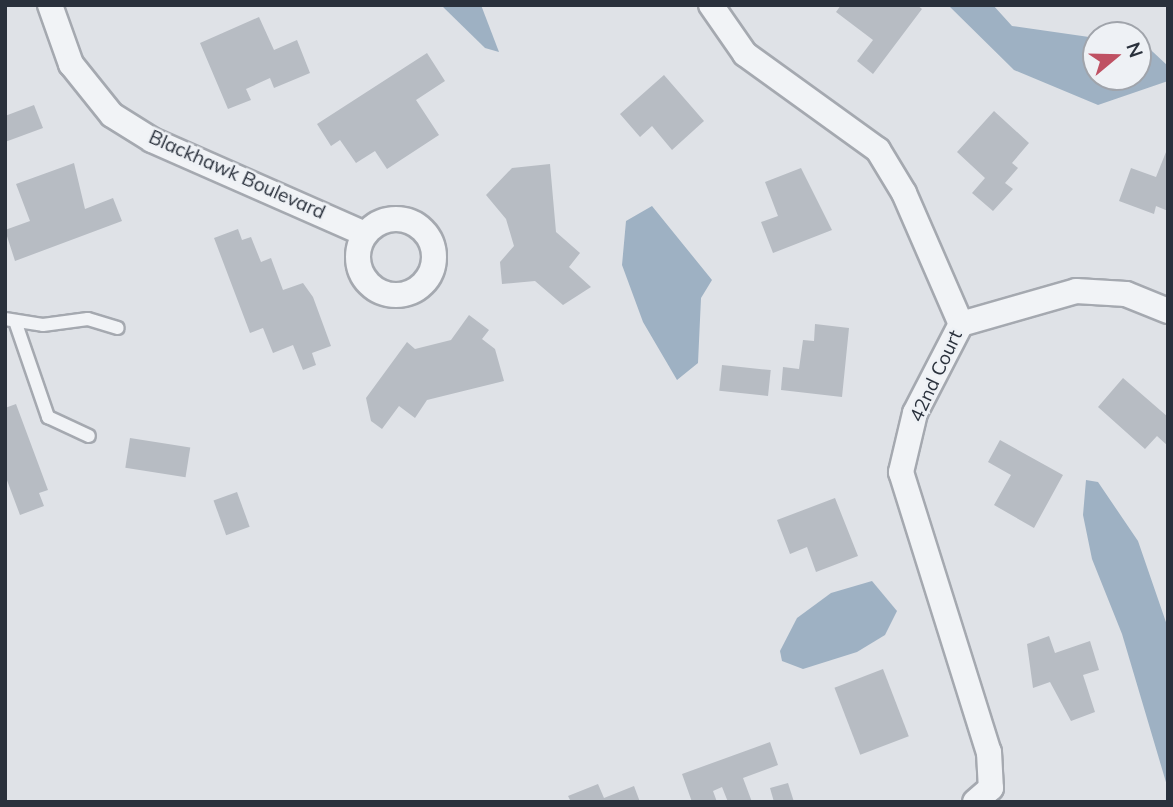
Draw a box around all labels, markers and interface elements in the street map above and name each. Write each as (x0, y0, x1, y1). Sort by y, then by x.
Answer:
north arrow (1082, 21, 1152, 91)
text: N (1121, 39, 1149, 61)
street label: Blackhawk Boulevard (145, 126, 329, 224)
street label: 42nd Court (905, 327, 967, 425)

